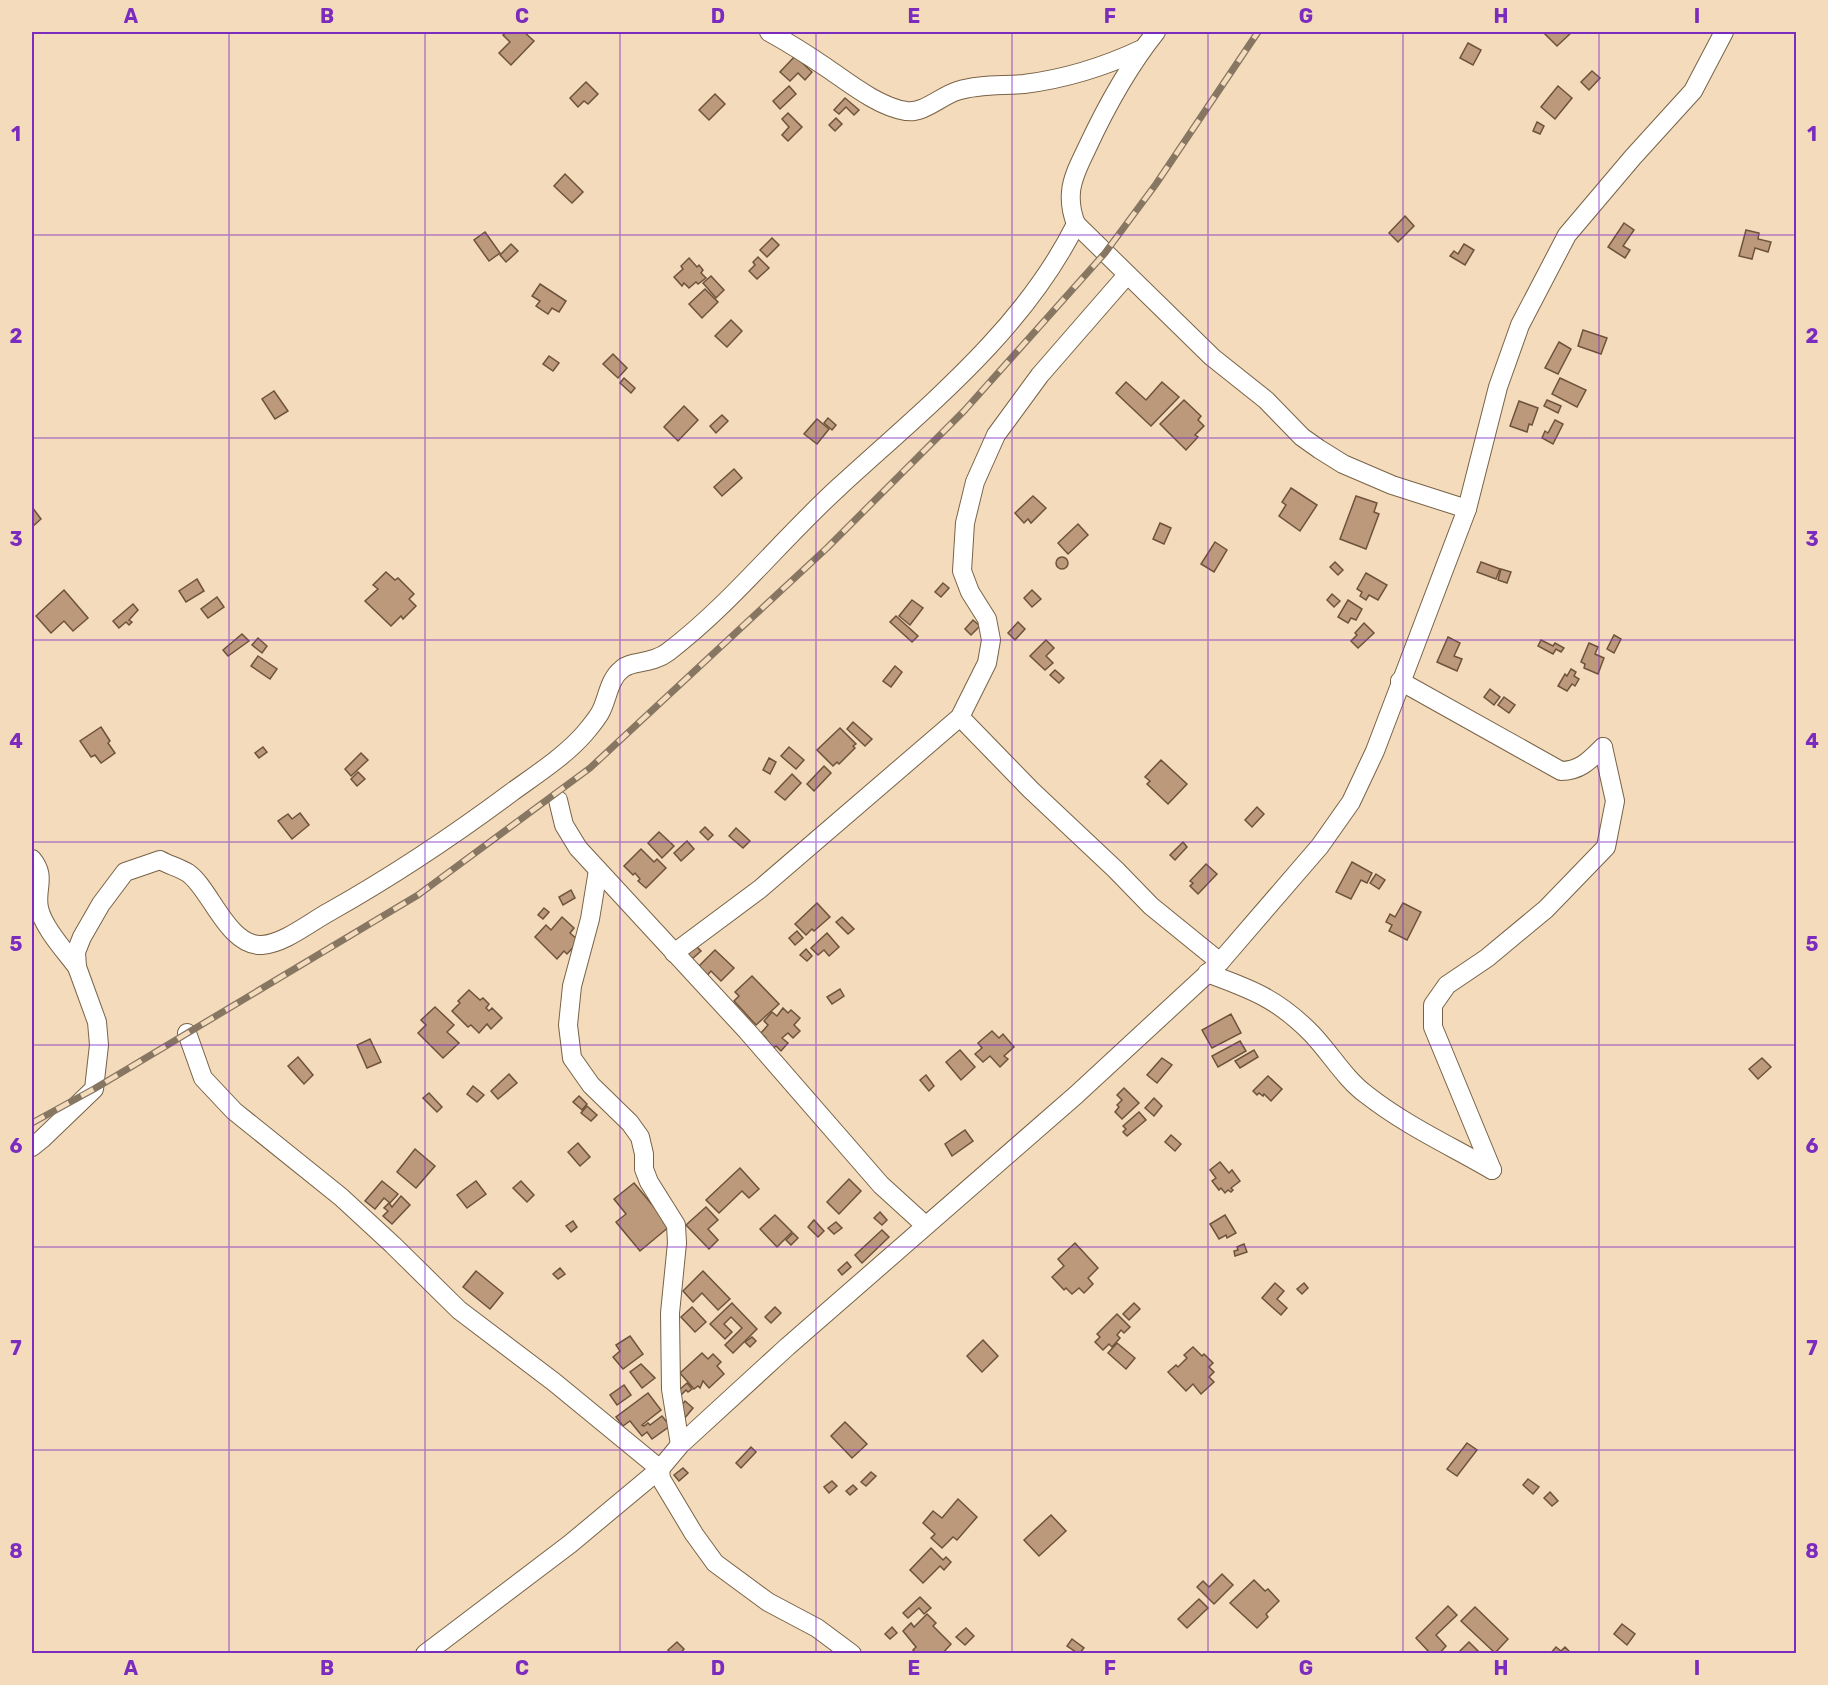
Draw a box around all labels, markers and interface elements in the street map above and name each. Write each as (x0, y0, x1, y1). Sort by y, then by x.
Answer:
text: A (124, 4, 139, 28)
text: B (320, 4, 334, 28)
text: C (515, 4, 529, 28)
text: D (711, 4, 725, 28)
text: E (908, 4, 920, 28)
text: F (1104, 4, 1116, 28)
text: G (1299, 4, 1313, 28)
text: H (1494, 4, 1508, 28)
text: I (1694, 4, 1700, 28)
text: 1 (11, 122, 21, 146)
text: 1 (1807, 122, 1817, 146)
text: 2 (10, 324, 23, 348)
text: 2 (1806, 324, 1819, 348)
text: 3 (9, 527, 23, 551)
text: 3 (1805, 527, 1819, 551)
text: 4 (9, 729, 23, 753)
text: 4 (1805, 729, 1819, 753)
text: 5 (10, 932, 23, 956)
text: 5 (1806, 932, 1819, 956)
text: 6 (9, 1134, 23, 1158)
text: 6 (1805, 1134, 1819, 1158)
text: 7 (10, 1336, 22, 1360)
text: 7 (1806, 1336, 1818, 1360)
text: 8 (9, 1539, 23, 1563)
text: 8 (1805, 1539, 1819, 1563)
text: A (124, 1656, 139, 1680)
text: B (320, 1656, 334, 1680)
text: C (515, 1656, 529, 1680)
text: D (711, 1656, 725, 1680)
text: E (908, 1656, 920, 1680)
text: F (1104, 1656, 1116, 1680)
text: G (1299, 1656, 1313, 1680)
text: H (1494, 1656, 1508, 1680)
text: I (1694, 1656, 1700, 1680)

